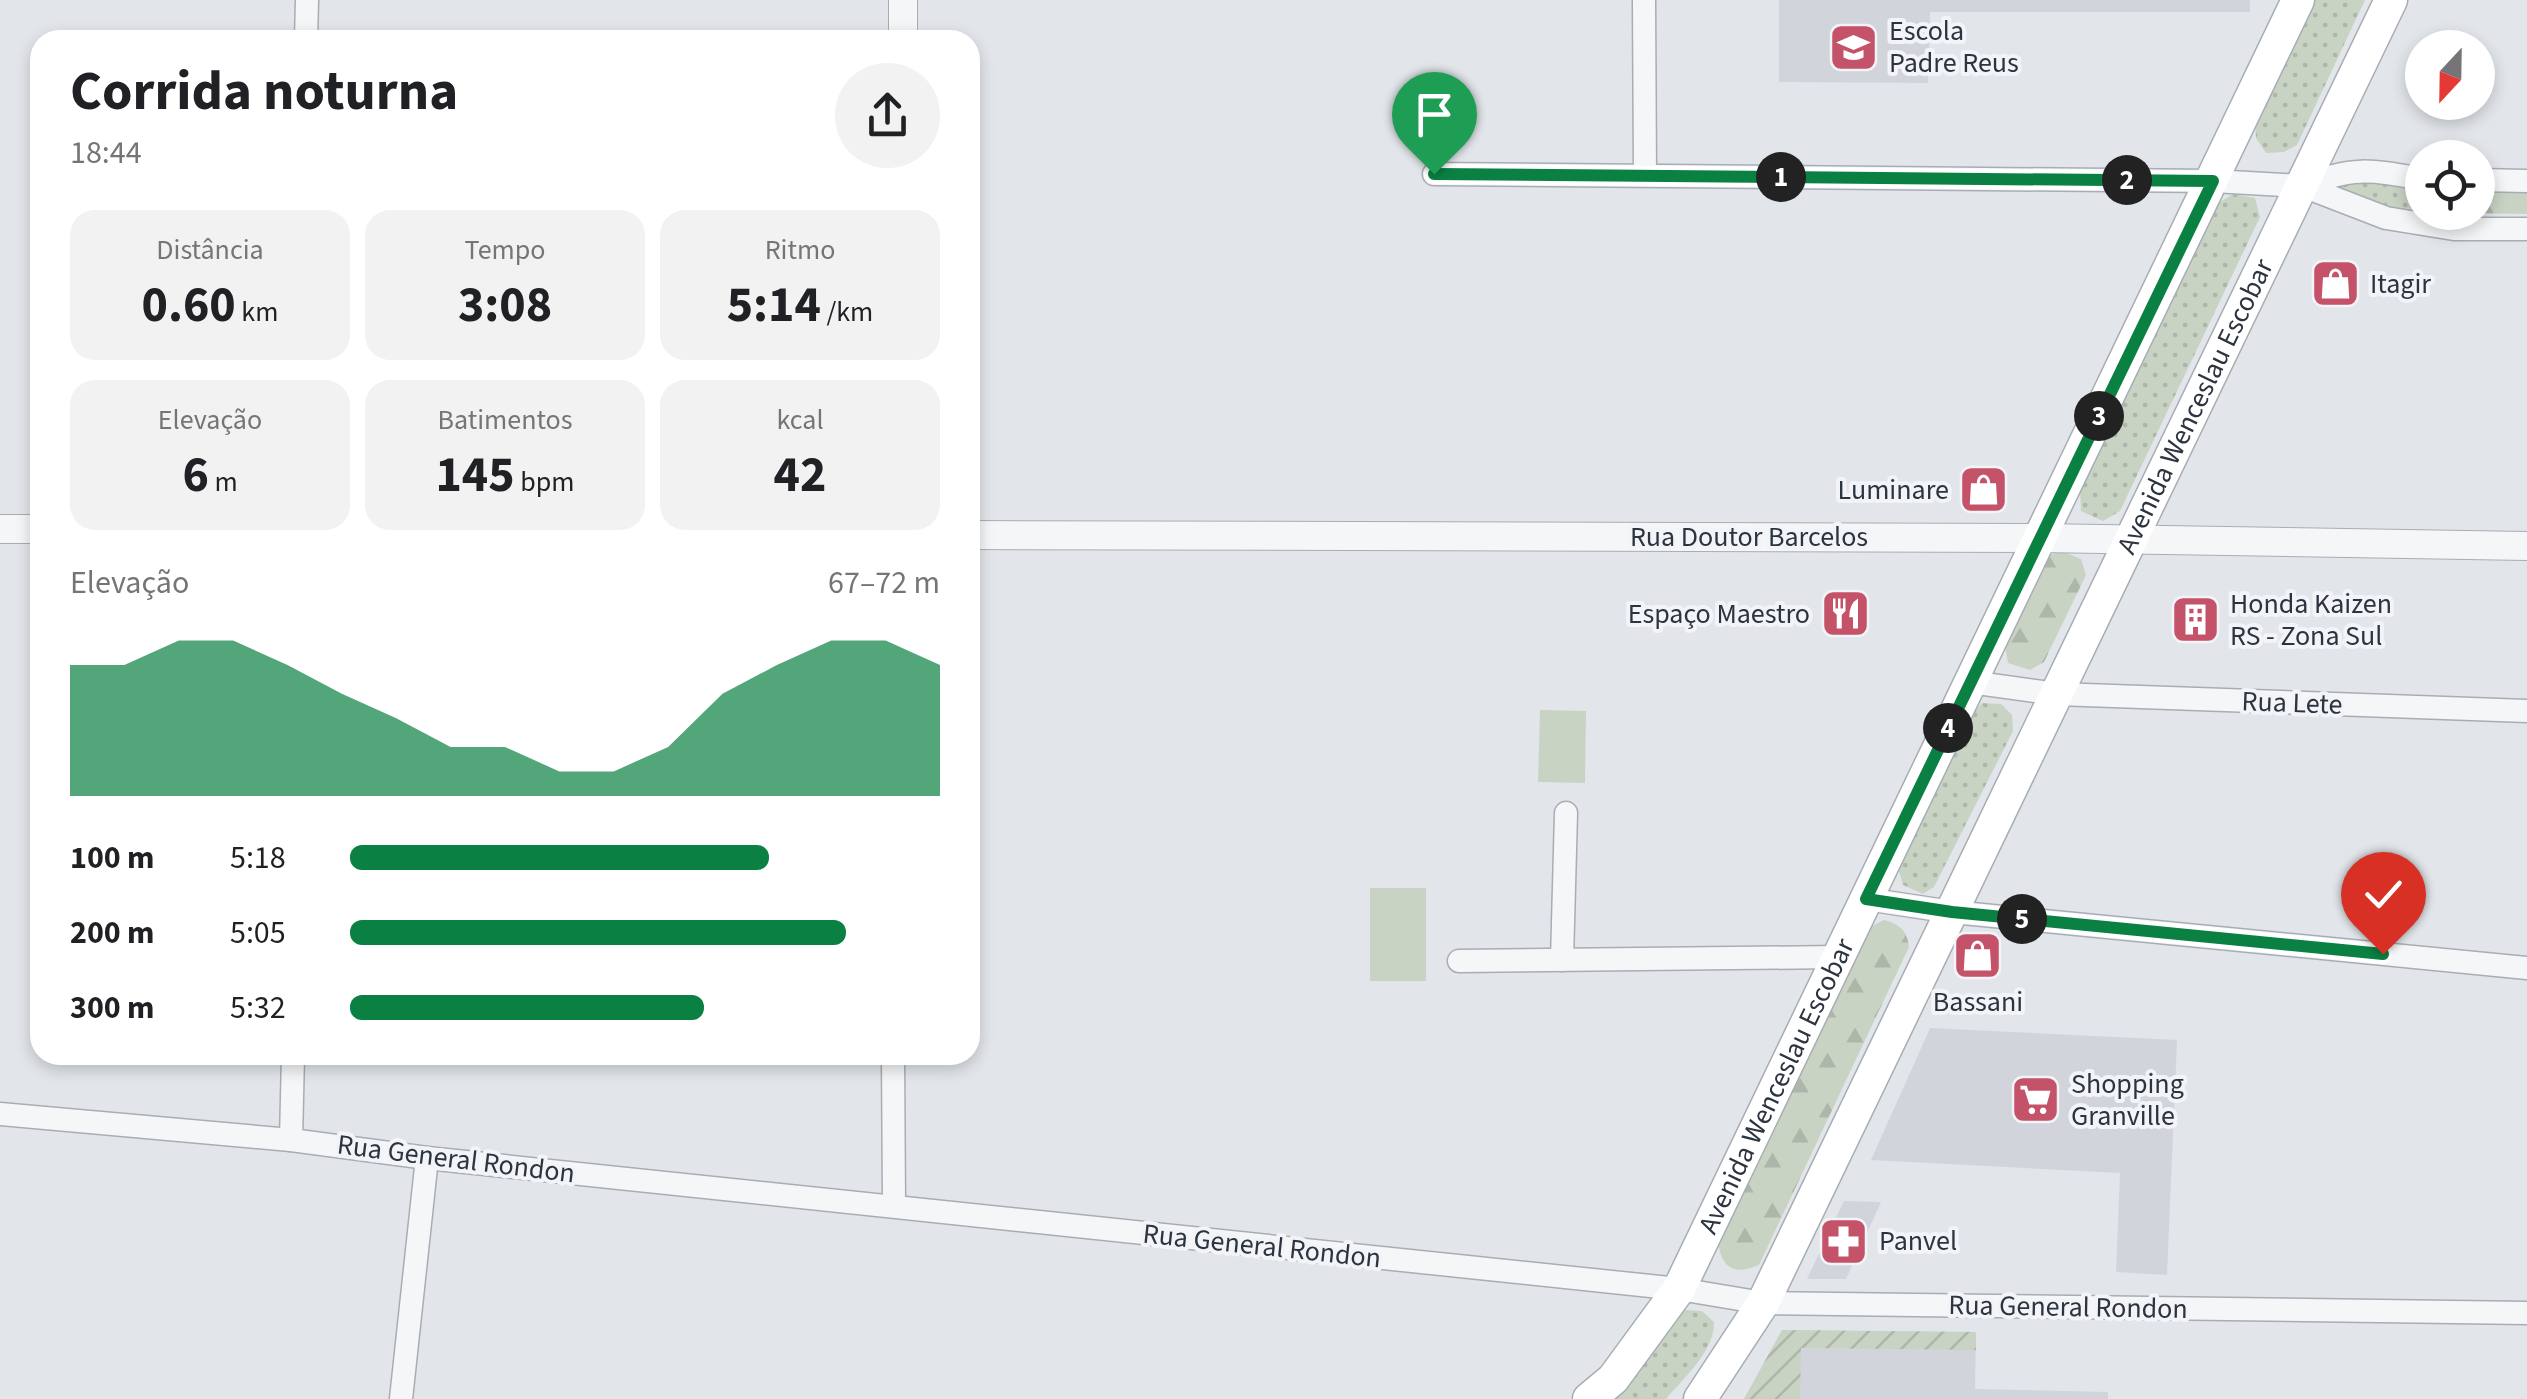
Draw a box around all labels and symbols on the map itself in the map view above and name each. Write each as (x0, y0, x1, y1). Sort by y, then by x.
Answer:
place label: Escola Padre Reus (1889, 11, 2019, 83)
school or university icon: Escola Padre Reus (1828, 21, 1880, 73)
north arrow (2405, 30, 2495, 120)
pin (1392, 72, 1477, 175)
pin: 1 (1756, 152, 1806, 202)
pin: 2 (2102, 155, 2152, 205)
street label: Avenida Wenceslau Escobar (2107, 252, 2283, 561)
shop icon: Itagir (2309, 258, 2361, 310)
place label: Itagir (2370, 264, 2431, 304)
pin: 3 (2074, 391, 2124, 441)
shop icon: Luminare (1958, 464, 2010, 516)
place label: Luminare (1838, 470, 1949, 510)
street label: Rua Doutor Barcelos (1630, 517, 1868, 557)
place label: Honda Kaizen RS - Zona Sul (2230, 584, 2392, 656)
restaurant icon: Espaço Maestro (1819, 588, 1871, 640)
place label: Espaço Maestro (1628, 594, 1810, 634)
building icon: Honda Kaizen RS - Zona Sul (2169, 594, 2221, 646)
street label: Rua Lete (2241, 681, 2343, 725)
pin: 4 (1923, 703, 1973, 753)
pin (2341, 852, 2426, 955)
pin: 5 (1997, 894, 2047, 944)
shop icon: Bassani (1952, 929, 2004, 981)
street label: Avenida Wenceslau Escobar (1688, 931, 1865, 1240)
place label: Bassani (1933, 982, 2023, 1022)
place label: Shopping Granville (2071, 1064, 2184, 1136)
supermarket icon: Shopping Granville (2010, 1074, 2062, 1126)
street label: Rua General Rondon (335, 1125, 577, 1193)
street label: Rua General Rondon (1141, 1214, 1383, 1278)
pharmacy icon: Panvel (1818, 1215, 1870, 1267)
place label: Panvel (1879, 1221, 1957, 1261)
street label: Rua General Rondon (1948, 1285, 2188, 1329)

